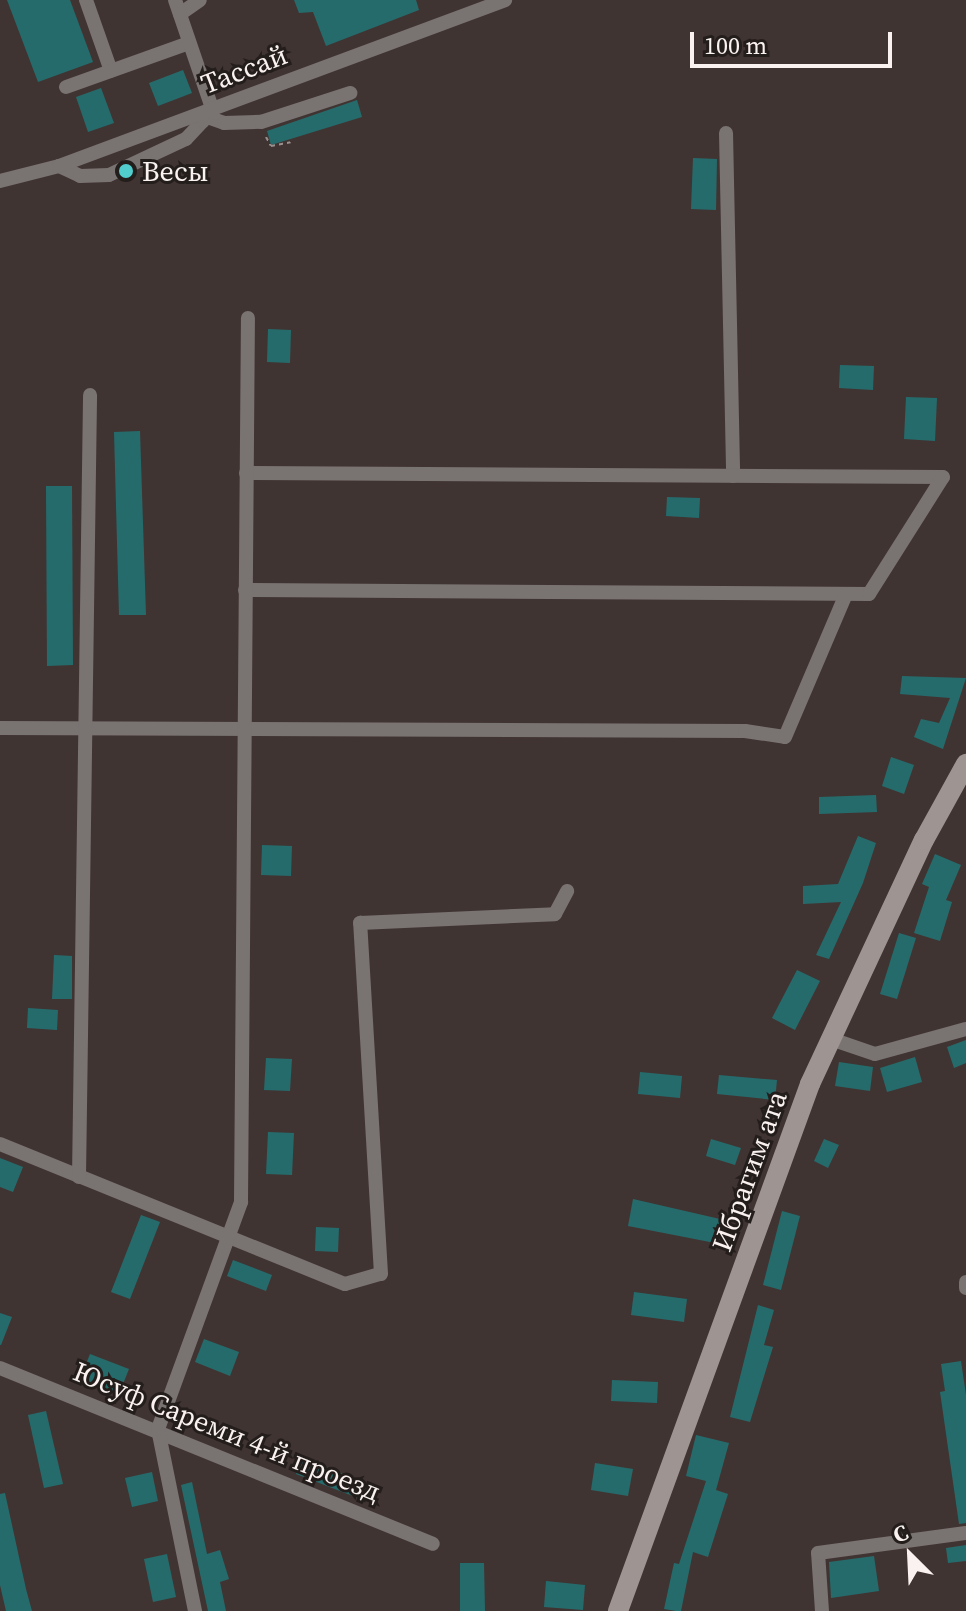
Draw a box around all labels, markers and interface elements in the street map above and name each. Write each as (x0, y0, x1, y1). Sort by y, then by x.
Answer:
scale bar (694, 16, 896, 66)
text: 100 m (704, 29, 767, 62)
street label: Тассай (196, 37, 292, 101)
place label: Весы (142, 154, 209, 188)
marker: Весы (117, 162, 135, 180)
street label: Ибрагим ата (704, 1086, 794, 1256)
street label: Юсуф Сареми 4-й проезд (69, 1354, 385, 1508)
north arrow (870, 1515, 950, 1595)
text: С (888, 1517, 913, 1550)

